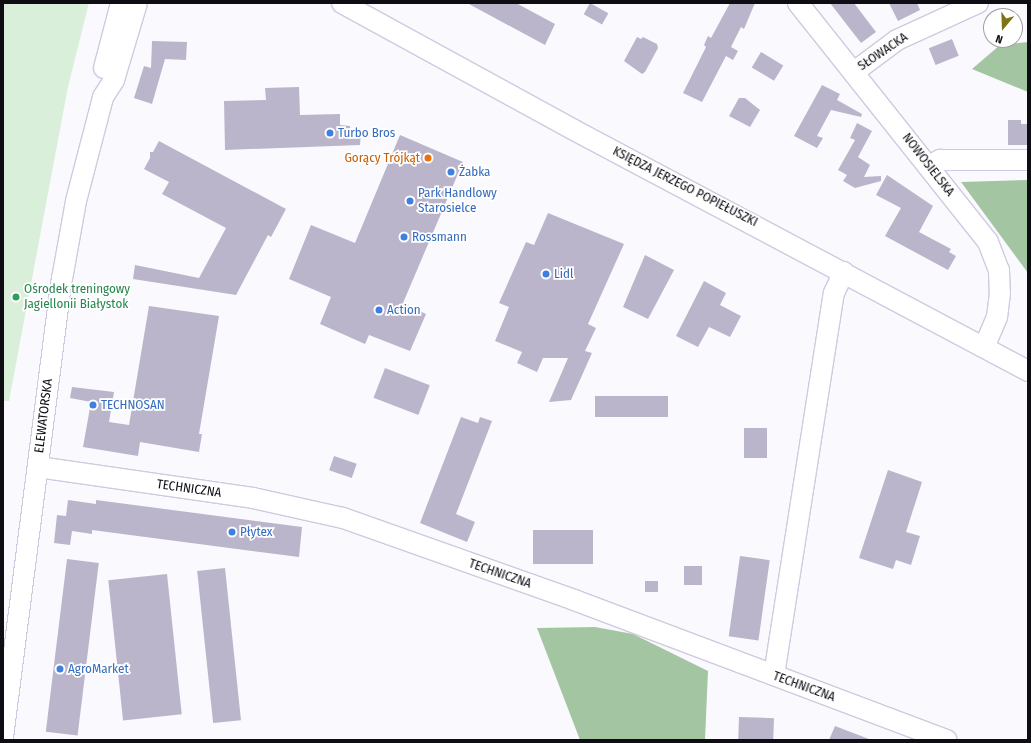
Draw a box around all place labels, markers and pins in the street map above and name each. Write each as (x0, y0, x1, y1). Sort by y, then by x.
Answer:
place label: Turbo Bros (338, 125, 395, 141)
marker: Turbo Bros (325, 128, 335, 138)
place label: Gorący Trójkąt (344, 150, 420, 166)
marker: Gorący Trójkąt (423, 153, 433, 163)
place label: Żabka (459, 164, 490, 180)
marker: Żabka (446, 167, 456, 177)
place label: Park Handlowy Starosielce (418, 186, 497, 217)
marker: Park Handlowy Starosielce (405, 196, 415, 206)
place label: Rossmann (412, 229, 467, 245)
marker: Rossmann (399, 232, 409, 242)
place label: Lidl (554, 266, 573, 282)
marker: Lidl (541, 269, 551, 279)
place label: Ośrodek treningowy Jagiellonii Białystok (24, 282, 130, 313)
marker: Ośrodek treningowy Jagiellonii Białystok (11, 292, 21, 302)
place label: Action (387, 302, 421, 318)
marker: Action (374, 305, 384, 315)
place label: TECHNOSAN (101, 397, 165, 413)
marker: TECHNOSAN (88, 400, 98, 410)
place label: Płytex (240, 524, 272, 540)
marker: Płytex (227, 527, 237, 537)
place label: AgroMarket (68, 661, 129, 677)
marker: AgroMarket (55, 664, 65, 674)

